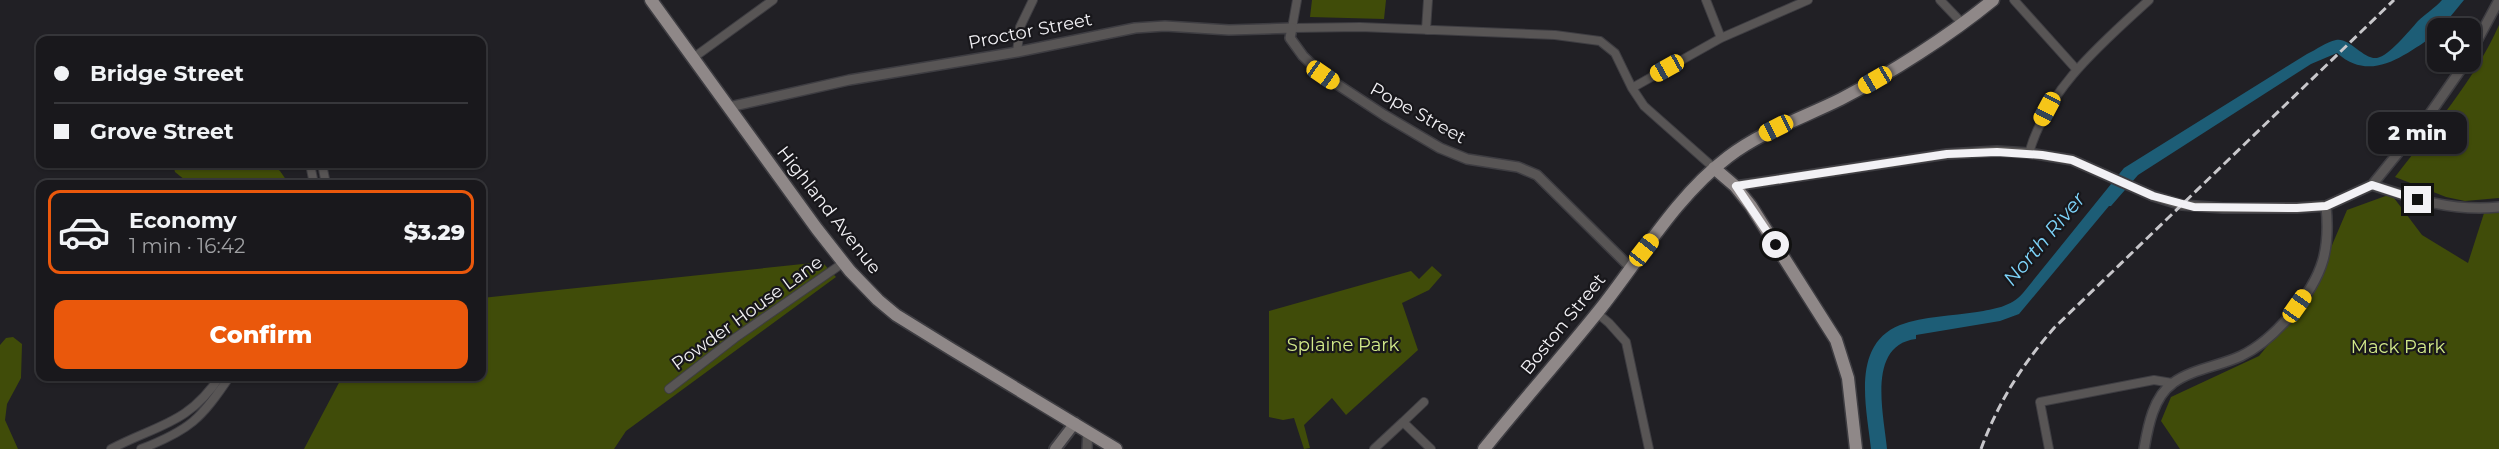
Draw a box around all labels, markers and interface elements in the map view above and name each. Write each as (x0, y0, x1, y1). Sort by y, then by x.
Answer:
street label: Proctor Street (966, 8, 1094, 54)
map controls (2427, 18, 2481, 72)
button: locate (2427, 18, 2481, 72)
car (1647, 51, 1687, 85)
car (1303, 57, 1343, 93)
text: Bridge Street (90, 60, 244, 87)
car (1855, 63, 1895, 97)
street label: Pope Street (1366, 78, 1470, 148)
car (2031, 89, 2063, 129)
car (1756, 112, 1796, 144)
callout: 2 min (2368, 113, 2468, 155)
text: Grove Street (90, 118, 234, 145)
text: 2 min (2388, 121, 2447, 145)
street label: Highland Avenue (772, 142, 886, 279)
route end (2404, 186, 2431, 213)
water label: North River (1998, 187, 2091, 291)
icon: car (57, 205, 111, 259)
text: Economy (129, 207, 237, 234)
text: $3.29 (404, 219, 465, 246)
car (1626, 230, 1662, 270)
route start (1762, 231, 1789, 258)
text: 1 min · 16:42 (129, 234, 245, 258)
street label: Powder House Lane (667, 251, 827, 375)
street label: Boston Street (1516, 269, 1610, 379)
car (2279, 286, 2315, 326)
button: Confirm (54, 300, 468, 369)
park label: Splaine Park (1287, 334, 1399, 356)
park label: Mack Park (2351, 336, 2445, 358)

